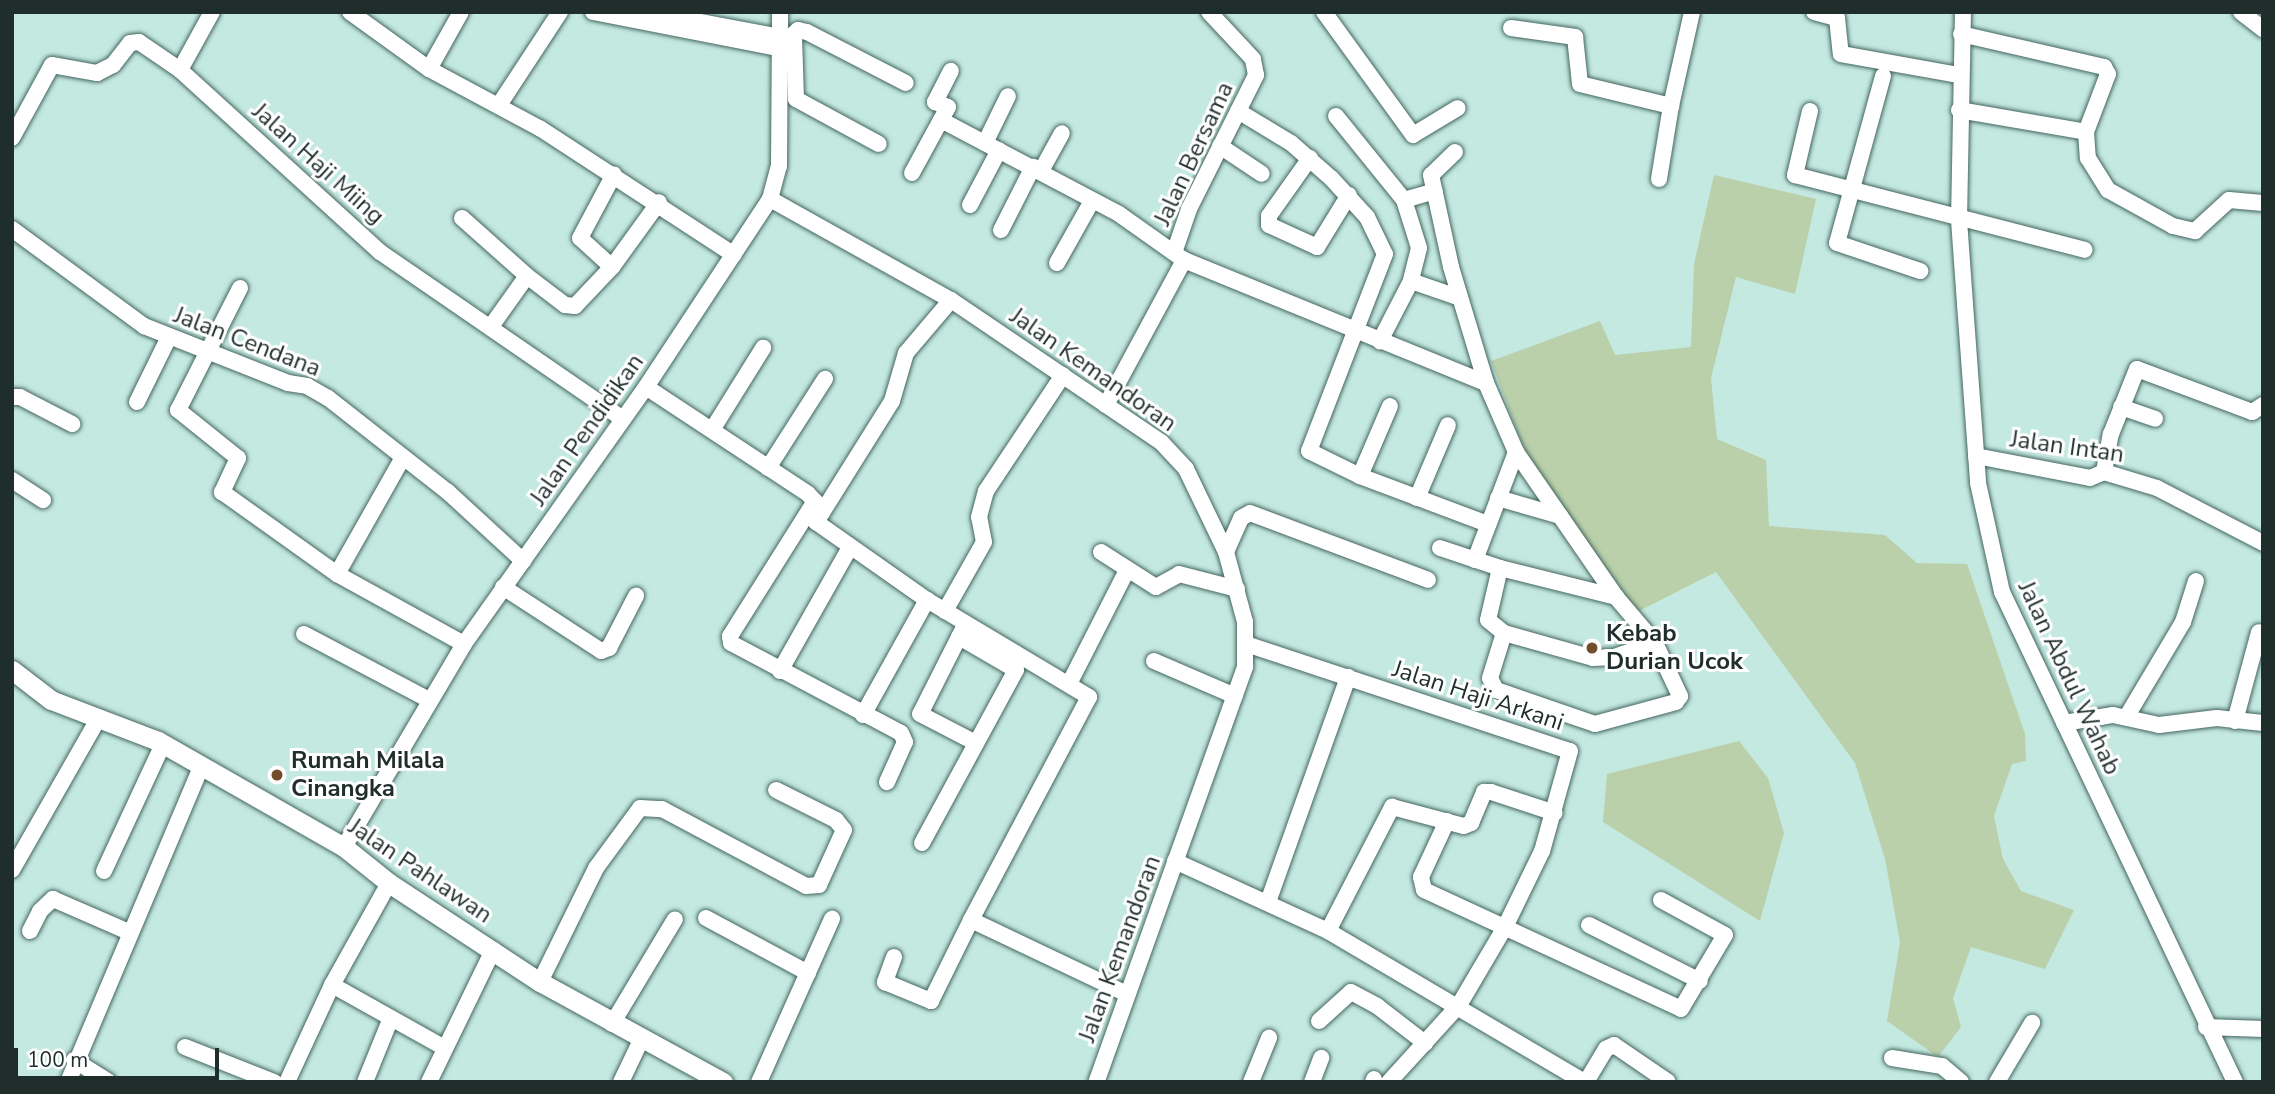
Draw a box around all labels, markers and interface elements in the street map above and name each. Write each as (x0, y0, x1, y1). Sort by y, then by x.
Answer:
street label: Jalan Bersama (1148, 78, 1240, 230)
street label: Jalan Haji Miing (246, 97, 390, 231)
street label: Jalan Cendana (170, 301, 324, 383)
street label: Jalan Kemandoran (1004, 302, 1182, 438)
street label: Jalan Pendidikan (524, 349, 650, 511)
street label: Jalan Intan (2008, 425, 2126, 469)
street label: Jalan Abdul Wahab (2011, 577, 2127, 779)
place label: Kebab Durian Ucok (1606, 620, 1743, 676)
marker: Kebab Durian Ucok (1584, 640, 1600, 656)
street label: Jalan Haji Arkani (1389, 655, 1567, 737)
place label: Rumah Milala Cinangka (291, 747, 445, 803)
marker: Rumah Milala Cinangka (269, 767, 285, 783)
street label: Jalan Pahlawan (343, 812, 497, 930)
street label: Jalan Kemandoran (1073, 852, 1167, 1046)
scale bar (18, 1034, 222, 1078)
text: 100 m (27, 1046, 88, 1074)

